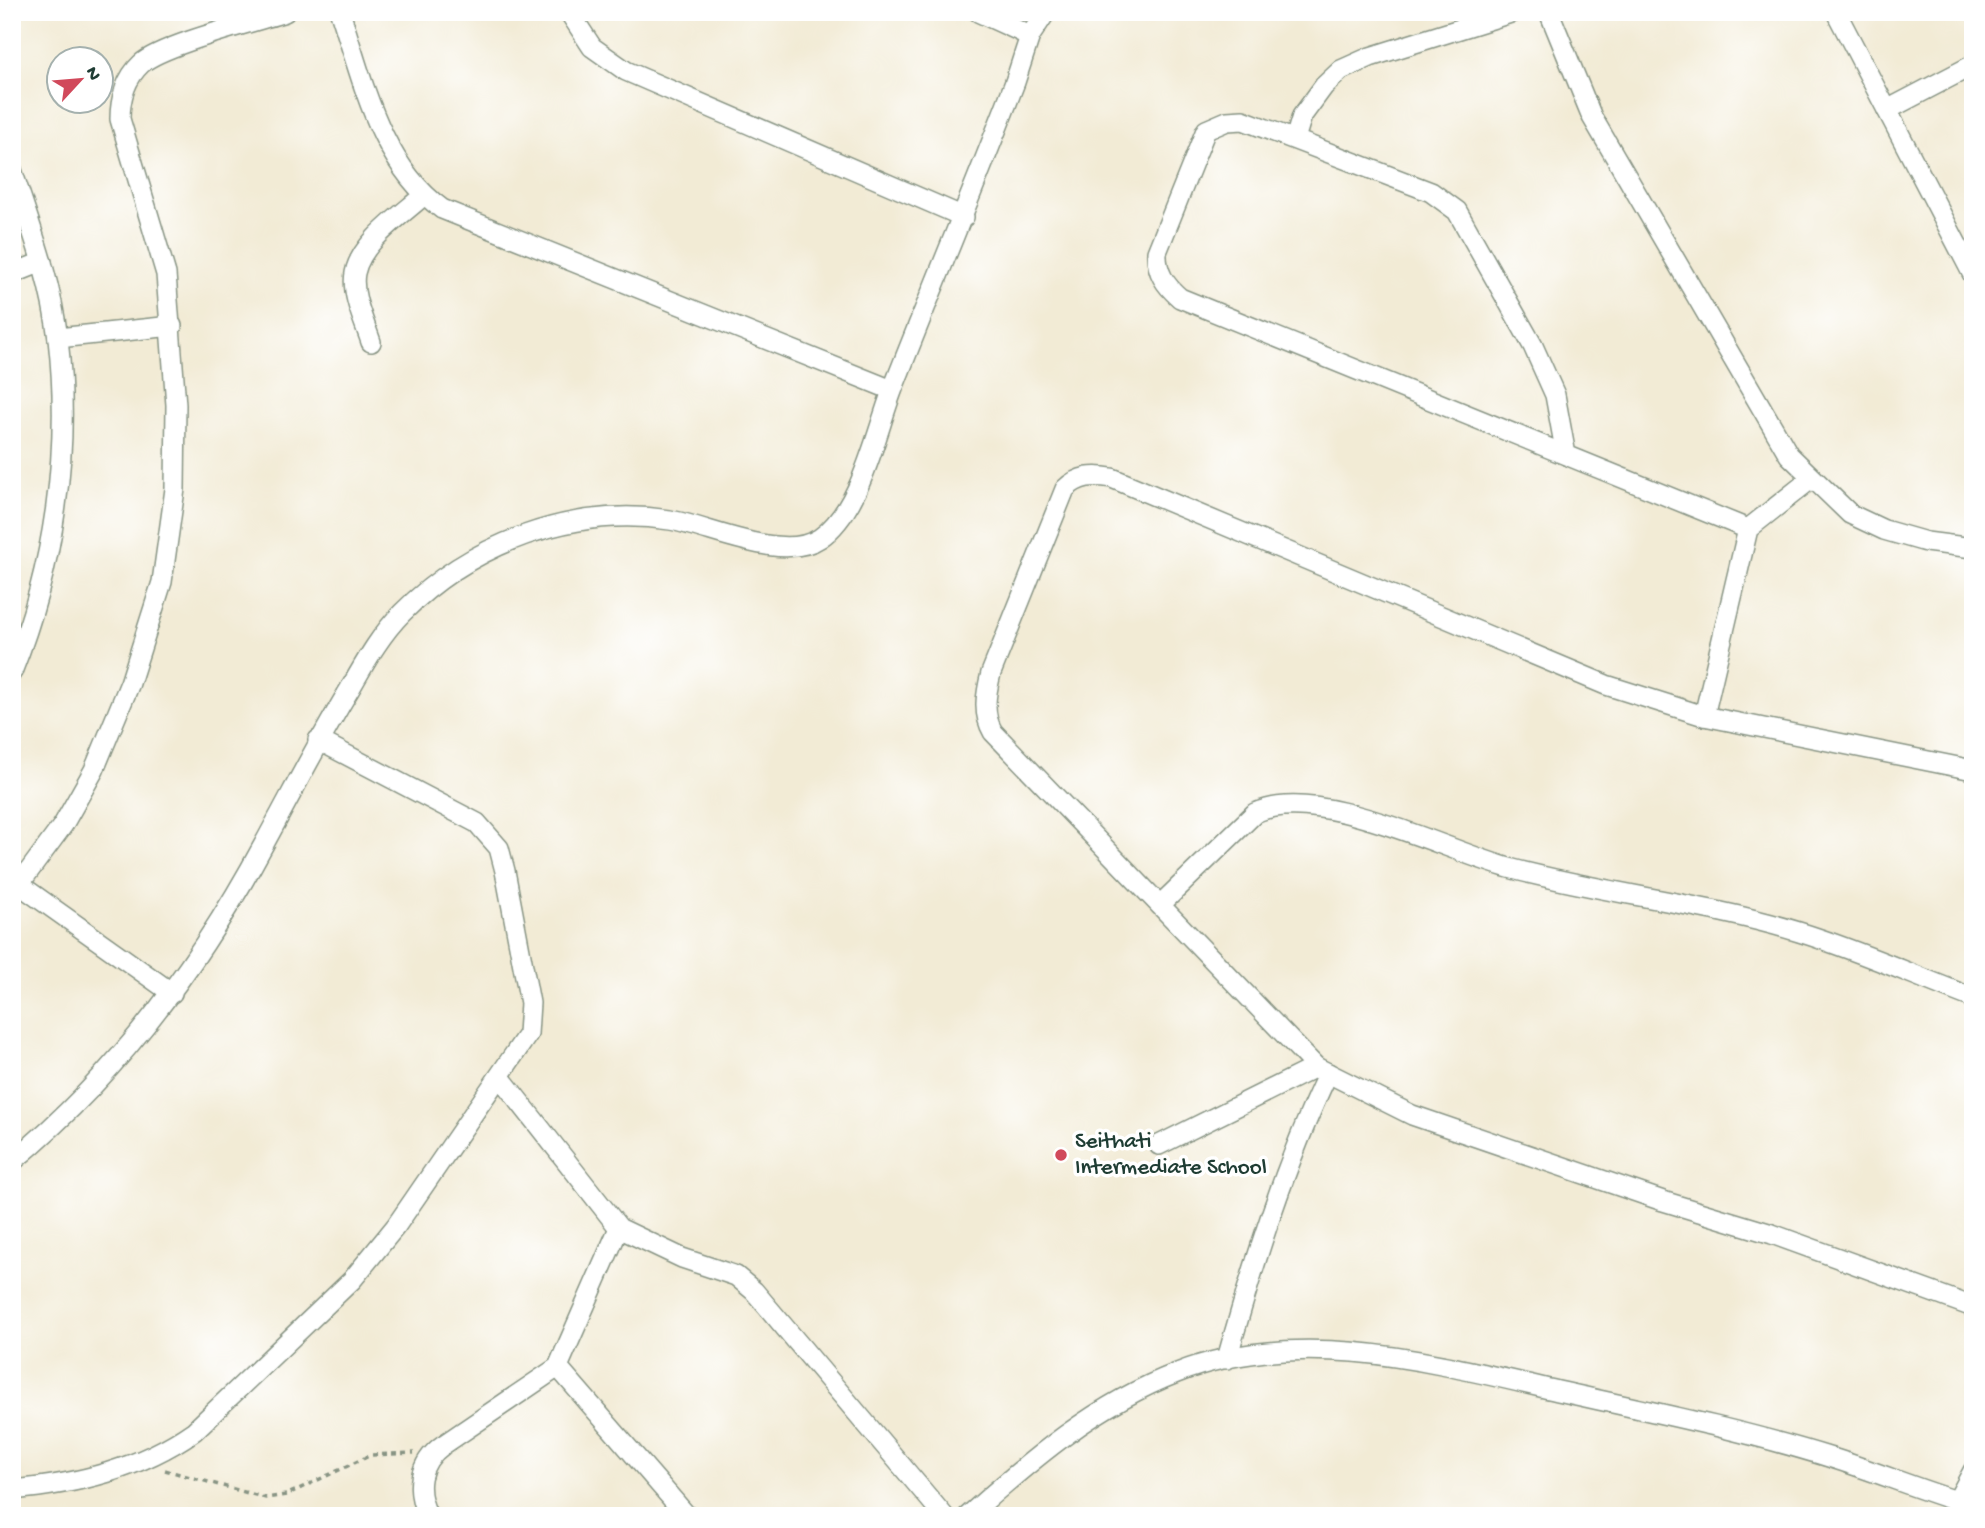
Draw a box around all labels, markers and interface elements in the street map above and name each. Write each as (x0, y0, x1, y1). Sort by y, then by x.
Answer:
north arrow (46, 46, 116, 116)
text: N (79, 63, 105, 85)
place label: Seithati Intermediate School (1075, 1129, 1267, 1182)
marker: Seithati Intermediate School (1053, 1147, 1069, 1163)

